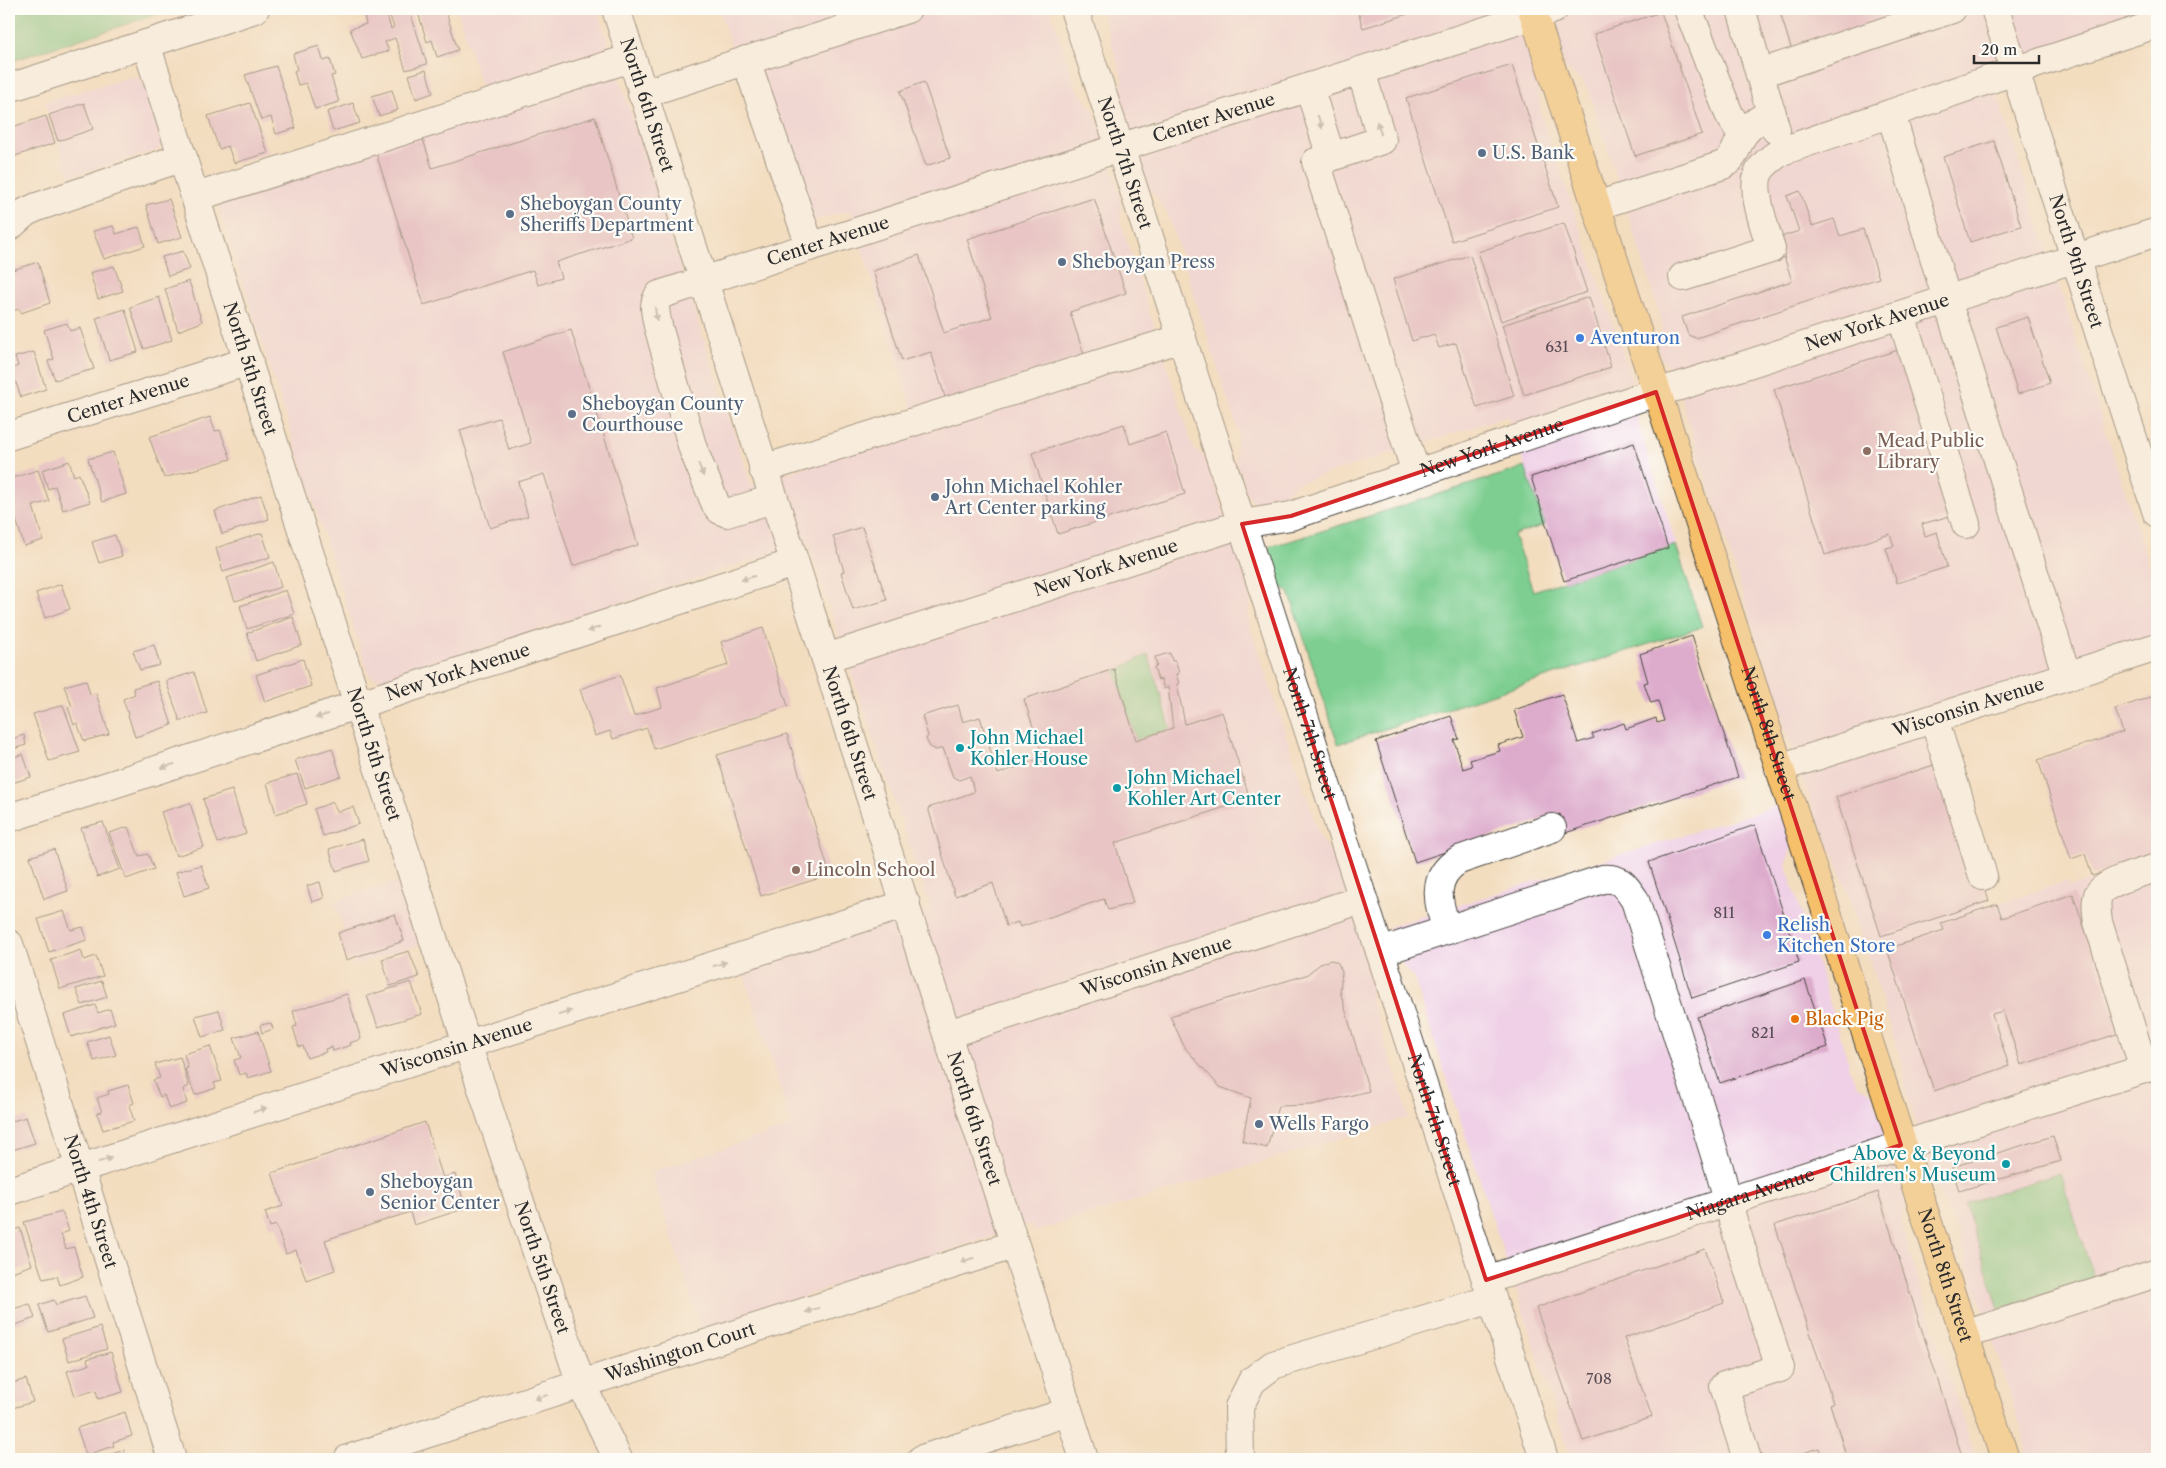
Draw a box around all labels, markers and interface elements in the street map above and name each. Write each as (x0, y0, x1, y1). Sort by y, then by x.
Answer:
scale bar (1974, 32, 2038, 64)
street label: North 6th Street (615, 35, 679, 176)
text: 20 m (1981, 40, 2017, 59)
street label: Center Avenue (1150, 88, 1278, 148)
street label: North 7th Street (1093, 94, 1157, 232)
one-way arrow (1316, 115, 1324, 130)
one-way arrow (1374, 120, 1382, 135)
place label: U.S. Bank (1492, 142, 1576, 164)
marker: U.S. Bank (1476, 147, 1488, 159)
street label: North 9th Street (2044, 191, 2108, 332)
place label: Sheboygan County Sheriffs Department (520, 193, 695, 236)
marker: Sheboygan County Sheriffs Department (504, 208, 516, 220)
street label: Center Avenue (764, 211, 892, 271)
place label: Sheboygan Press (1072, 251, 1215, 273)
marker: Sheboygan Press (1056, 256, 1068, 268)
street label: New York Avenue (1802, 289, 1952, 356)
street label: North 5th Street (219, 299, 282, 439)
one-way arrow (653, 306, 661, 322)
place label: Aventuron (1589, 327, 1680, 349)
marker: Aventuron (1574, 332, 1586, 344)
house number: 631 (1545, 337, 1569, 356)
street label: Center Avenue (64, 369, 192, 428)
place label: Sheboygan County Courthouse (582, 393, 745, 436)
marker: Sheboygan County Courthouse (566, 408, 578, 420)
street label: New York Avenue (1417, 413, 1567, 482)
place label: Mead Public Library (1877, 430, 1984, 473)
marker: Mead Public Library (1861, 445, 1873, 457)
one-way arrow (697, 463, 705, 477)
place label: John Michael Kohler Art Center parking (942, 476, 1123, 519)
marker: John Michael Kohler Art Center parking (929, 491, 941, 503)
street label: New York Avenue (1031, 534, 1181, 601)
one-way arrow (740, 574, 755, 582)
one-way arrow (586, 626, 601, 633)
street label: New York Avenue (383, 639, 533, 706)
street label: North 6th Street (818, 663, 882, 804)
street label: North 8th Street (1736, 664, 1801, 804)
street label: North 7th Street (1278, 665, 1341, 803)
street label: Wisconsin Avenue (1889, 673, 2047, 742)
street label: North 5th Street (342, 685, 406, 824)
one-way arrow (315, 712, 330, 720)
place label: John Michael Kohler House (967, 727, 1088, 770)
marker: John Michael Kohler House (954, 742, 966, 754)
one-way arrow (160, 763, 175, 770)
place label: John Michael Kohler Art Center (1124, 767, 1281, 810)
marker: John Michael Kohler Art Center (1111, 782, 1123, 794)
place label: Lincoln School (806, 859, 935, 881)
marker: Lincoln School (790, 864, 802, 876)
house number: 811 (1713, 903, 1735, 922)
place label: Relish Kitchen Store (1777, 914, 1895, 957)
marker: Relish Kitchen Store (1761, 929, 1773, 941)
street label: Wisconsin Avenue (1077, 931, 1235, 1001)
one-way arrow (712, 959, 727, 967)
place label: Black Pig (1805, 1008, 1884, 1030)
one-way arrow (557, 1009, 572, 1016)
street label: Wisconsin Avenue (377, 1013, 535, 1083)
marker: Black Pig (1789, 1013, 1801, 1025)
house number: 821 (1751, 1023, 1776, 1042)
street label: North 6th Street (942, 1049, 1006, 1189)
street label: North 7th Street (1403, 1051, 1466, 1190)
one-way arrow (253, 1106, 268, 1114)
place label: Wells Fargo (1268, 1113, 1369, 1135)
marker: Wells Fargo (1253, 1118, 1265, 1130)
street label: North 4th Street (59, 1132, 122, 1272)
place label: Above & Beyond Children's Museum (1830, 1143, 1996, 1186)
one-way arrow (98, 1155, 113, 1163)
marker: Above & Beyond Children's Museum (2000, 1158, 2012, 1170)
street label: Niagara Avenue (1684, 1163, 1817, 1225)
place label: Sheboygan Senior Center (380, 1171, 500, 1214)
marker: Sheboygan Senior Center (364, 1186, 376, 1198)
street label: North 5th Street (509, 1198, 575, 1337)
street label: North 8th Street (1913, 1205, 1977, 1346)
one-way arrow (959, 1256, 974, 1264)
one-way arrow (805, 1307, 820, 1314)
street label: Washington Court (601, 1317, 759, 1387)
house number: 708 (1586, 1369, 1612, 1388)
one-way arrow (533, 1394, 548, 1402)

